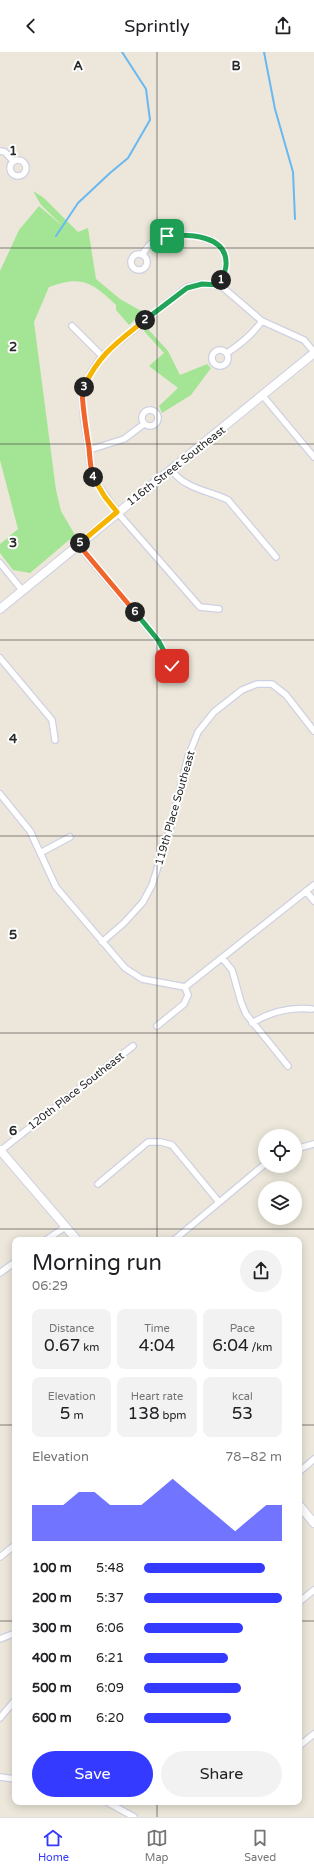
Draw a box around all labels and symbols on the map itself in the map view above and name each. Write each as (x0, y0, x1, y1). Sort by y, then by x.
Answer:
text: A (73, 58, 83, 74)
text: B (231, 58, 241, 74)
text: 1 (9, 143, 17, 159)
pin (150, 219, 184, 253)
pin: 1 (211, 270, 231, 290)
pin: 2 (135, 310, 155, 330)
text: 2 (9, 339, 17, 355)
pin: 3 (74, 377, 94, 397)
street label: 116th Street Southeast (124, 423, 228, 509)
pin: 4 (83, 467, 103, 487)
pin: 5 (70, 533, 90, 553)
text: 3 (9, 535, 17, 551)
pin: 6 (125, 602, 145, 622)
pin (155, 649, 189, 683)
text: 4 (9, 731, 18, 747)
street label: 119th Place Southeast (152, 749, 198, 867)
text: 5 (9, 927, 17, 943)
street label: 120th Place Southeast (25, 1049, 127, 1133)
text: 6 (9, 1123, 17, 1139)

